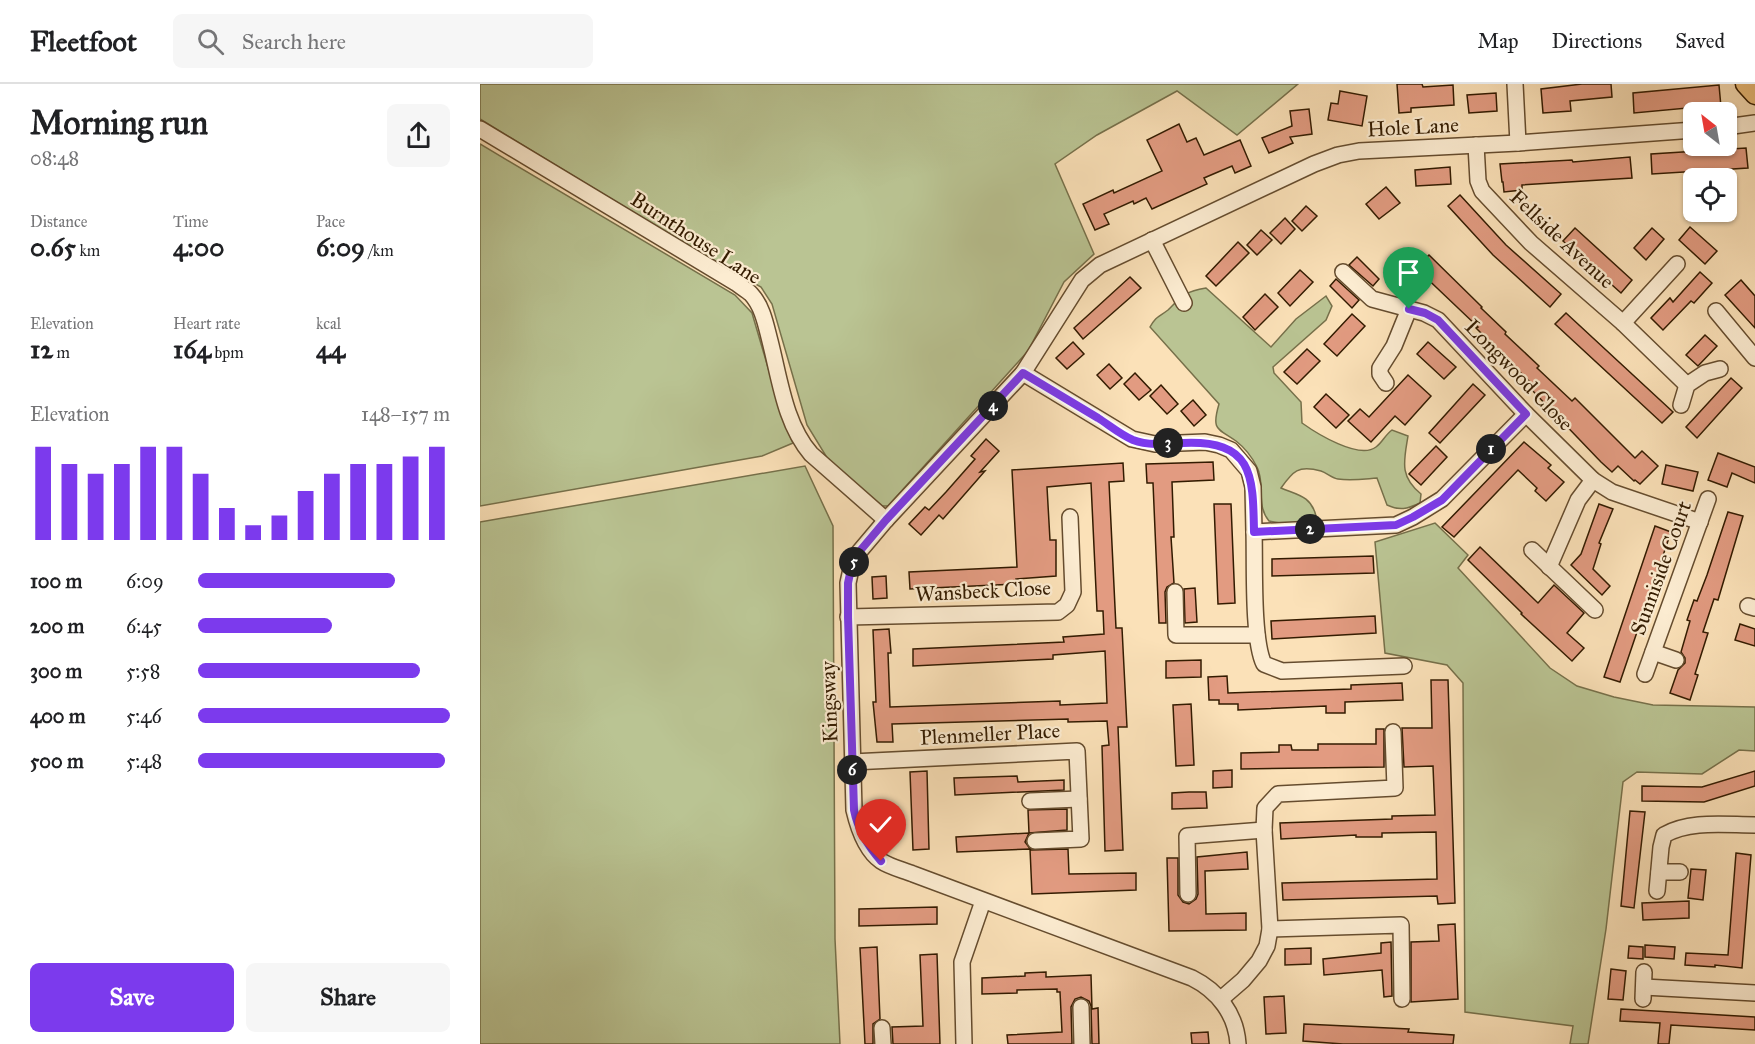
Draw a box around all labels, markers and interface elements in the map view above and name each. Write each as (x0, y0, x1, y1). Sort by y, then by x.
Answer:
search box (173, 14, 593, 68)
text: Fleetfoot (30, 24, 137, 59)
icon: search (194, 25, 227, 58)
text: Search here (242, 28, 346, 55)
text: Map (1478, 28, 1519, 54)
text: Directions (1552, 28, 1642, 54)
text: Saved (1675, 28, 1725, 54)
north arrow (1683, 102, 1737, 156)
map controls (1683, 102, 1737, 222)
text: Morning run (30, 103, 208, 143)
button: share (387, 104, 450, 167)
street label: Hole Lane (1366, 112, 1460, 142)
text: 08:48 (30, 146, 79, 170)
button: locate (1683, 168, 1737, 222)
street label: Fellside Avenue (1504, 184, 1620, 294)
street label: Burnthouse Lane (626, 186, 766, 290)
text: Distance (30, 212, 87, 231)
text: Time (173, 212, 208, 231)
text: Pace (316, 212, 345, 231)
text: 0.65 (30, 231, 76, 263)
text: 4:00 (173, 231, 224, 263)
text: 6:09 (316, 231, 365, 263)
text: km (76, 241, 100, 260)
text: /km (365, 241, 394, 260)
pin (1383, 247, 1434, 309)
icon: arrive (1392, 256, 1425, 289)
text: Elevation (30, 314, 94, 333)
text: Heart rate (173, 314, 240, 333)
text: kcal (316, 314, 341, 333)
street label: Longwood Close (1459, 314, 1579, 436)
text: 12 (30, 333, 53, 365)
text: 164 (173, 333, 211, 365)
text: 44 (316, 333, 345, 365)
text: m (53, 343, 70, 362)
text: bpm (211, 343, 244, 362)
pin: 4 (978, 391, 1008, 421)
text: 4 (989, 396, 997, 415)
text: Elevation (30, 402, 109, 426)
text: 148–157 m (361, 402, 450, 426)
pin: 3 (1153, 428, 1183, 458)
text: 3 (1165, 433, 1171, 452)
pin: 1 (1476, 434, 1506, 464)
text: 1 (1488, 439, 1494, 458)
street label: Sunniside Court (1625, 497, 1697, 638)
pin: 2 (1295, 514, 1325, 544)
text: 2 (1306, 519, 1314, 538)
pin: 5 (839, 547, 869, 577)
text: 5 (850, 552, 858, 571)
text: 100 m (30, 569, 82, 593)
text: 6:09 (126, 569, 164, 593)
street label: Wansbeck Close (914, 574, 1052, 608)
text: 200 m (30, 614, 84, 638)
text: 6:45 (126, 614, 162, 638)
text: 300 m (30, 659, 82, 683)
text: 5:58 (126, 659, 160, 683)
street label: Kingsway (815, 660, 843, 743)
text: 400 m (30, 704, 86, 728)
text: 5:46 (126, 704, 162, 728)
street label: Plenmeller Place (919, 717, 1061, 751)
text: 500 m (30, 749, 84, 773)
text: 5:48 (126, 749, 162, 773)
pin: 6 (837, 755, 867, 785)
text: 6 (848, 760, 856, 779)
pin (855, 799, 906, 861)
icon: check (864, 808, 897, 841)
button: Save (30, 963, 234, 1032)
button: Share (246, 963, 450, 1032)

